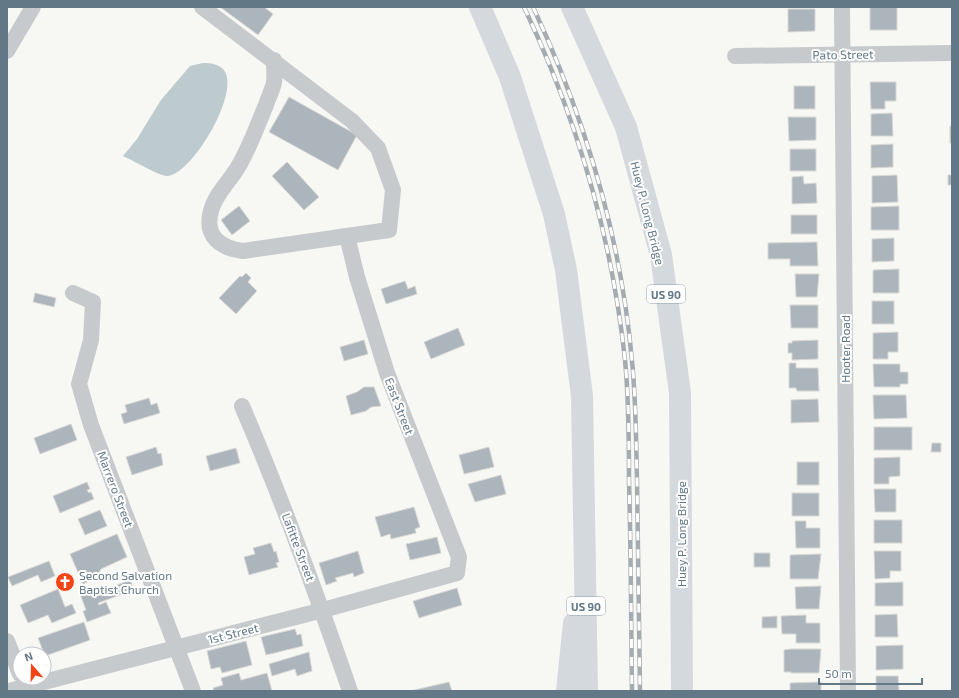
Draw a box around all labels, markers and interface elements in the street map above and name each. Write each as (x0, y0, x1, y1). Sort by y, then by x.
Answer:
street label: Pato Street (812, 46, 874, 62)
street label: Huey P. Long Bridge (628, 160, 668, 266)
road number: US 90 (647, 285, 685, 303)
street label: Hooter Road (838, 315, 852, 383)
street label: East Street (383, 375, 417, 437)
street label: Marrero Street (95, 449, 137, 529)
street label: Huey P. Long Bridge (674, 481, 688, 587)
street label: Lafitte Street (280, 511, 319, 583)
place label: Second Salvation Baptist Church (79, 568, 172, 596)
church icon: Second Salvation Baptist Church (54, 571, 76, 593)
road number: US 90 (567, 597, 605, 615)
street label: 1st Street (206, 620, 260, 646)
north arrow (12, 646, 52, 686)
text: N (22, 649, 34, 664)
scale bar (819, 660, 922, 686)
text: 50 m (825, 666, 852, 680)

